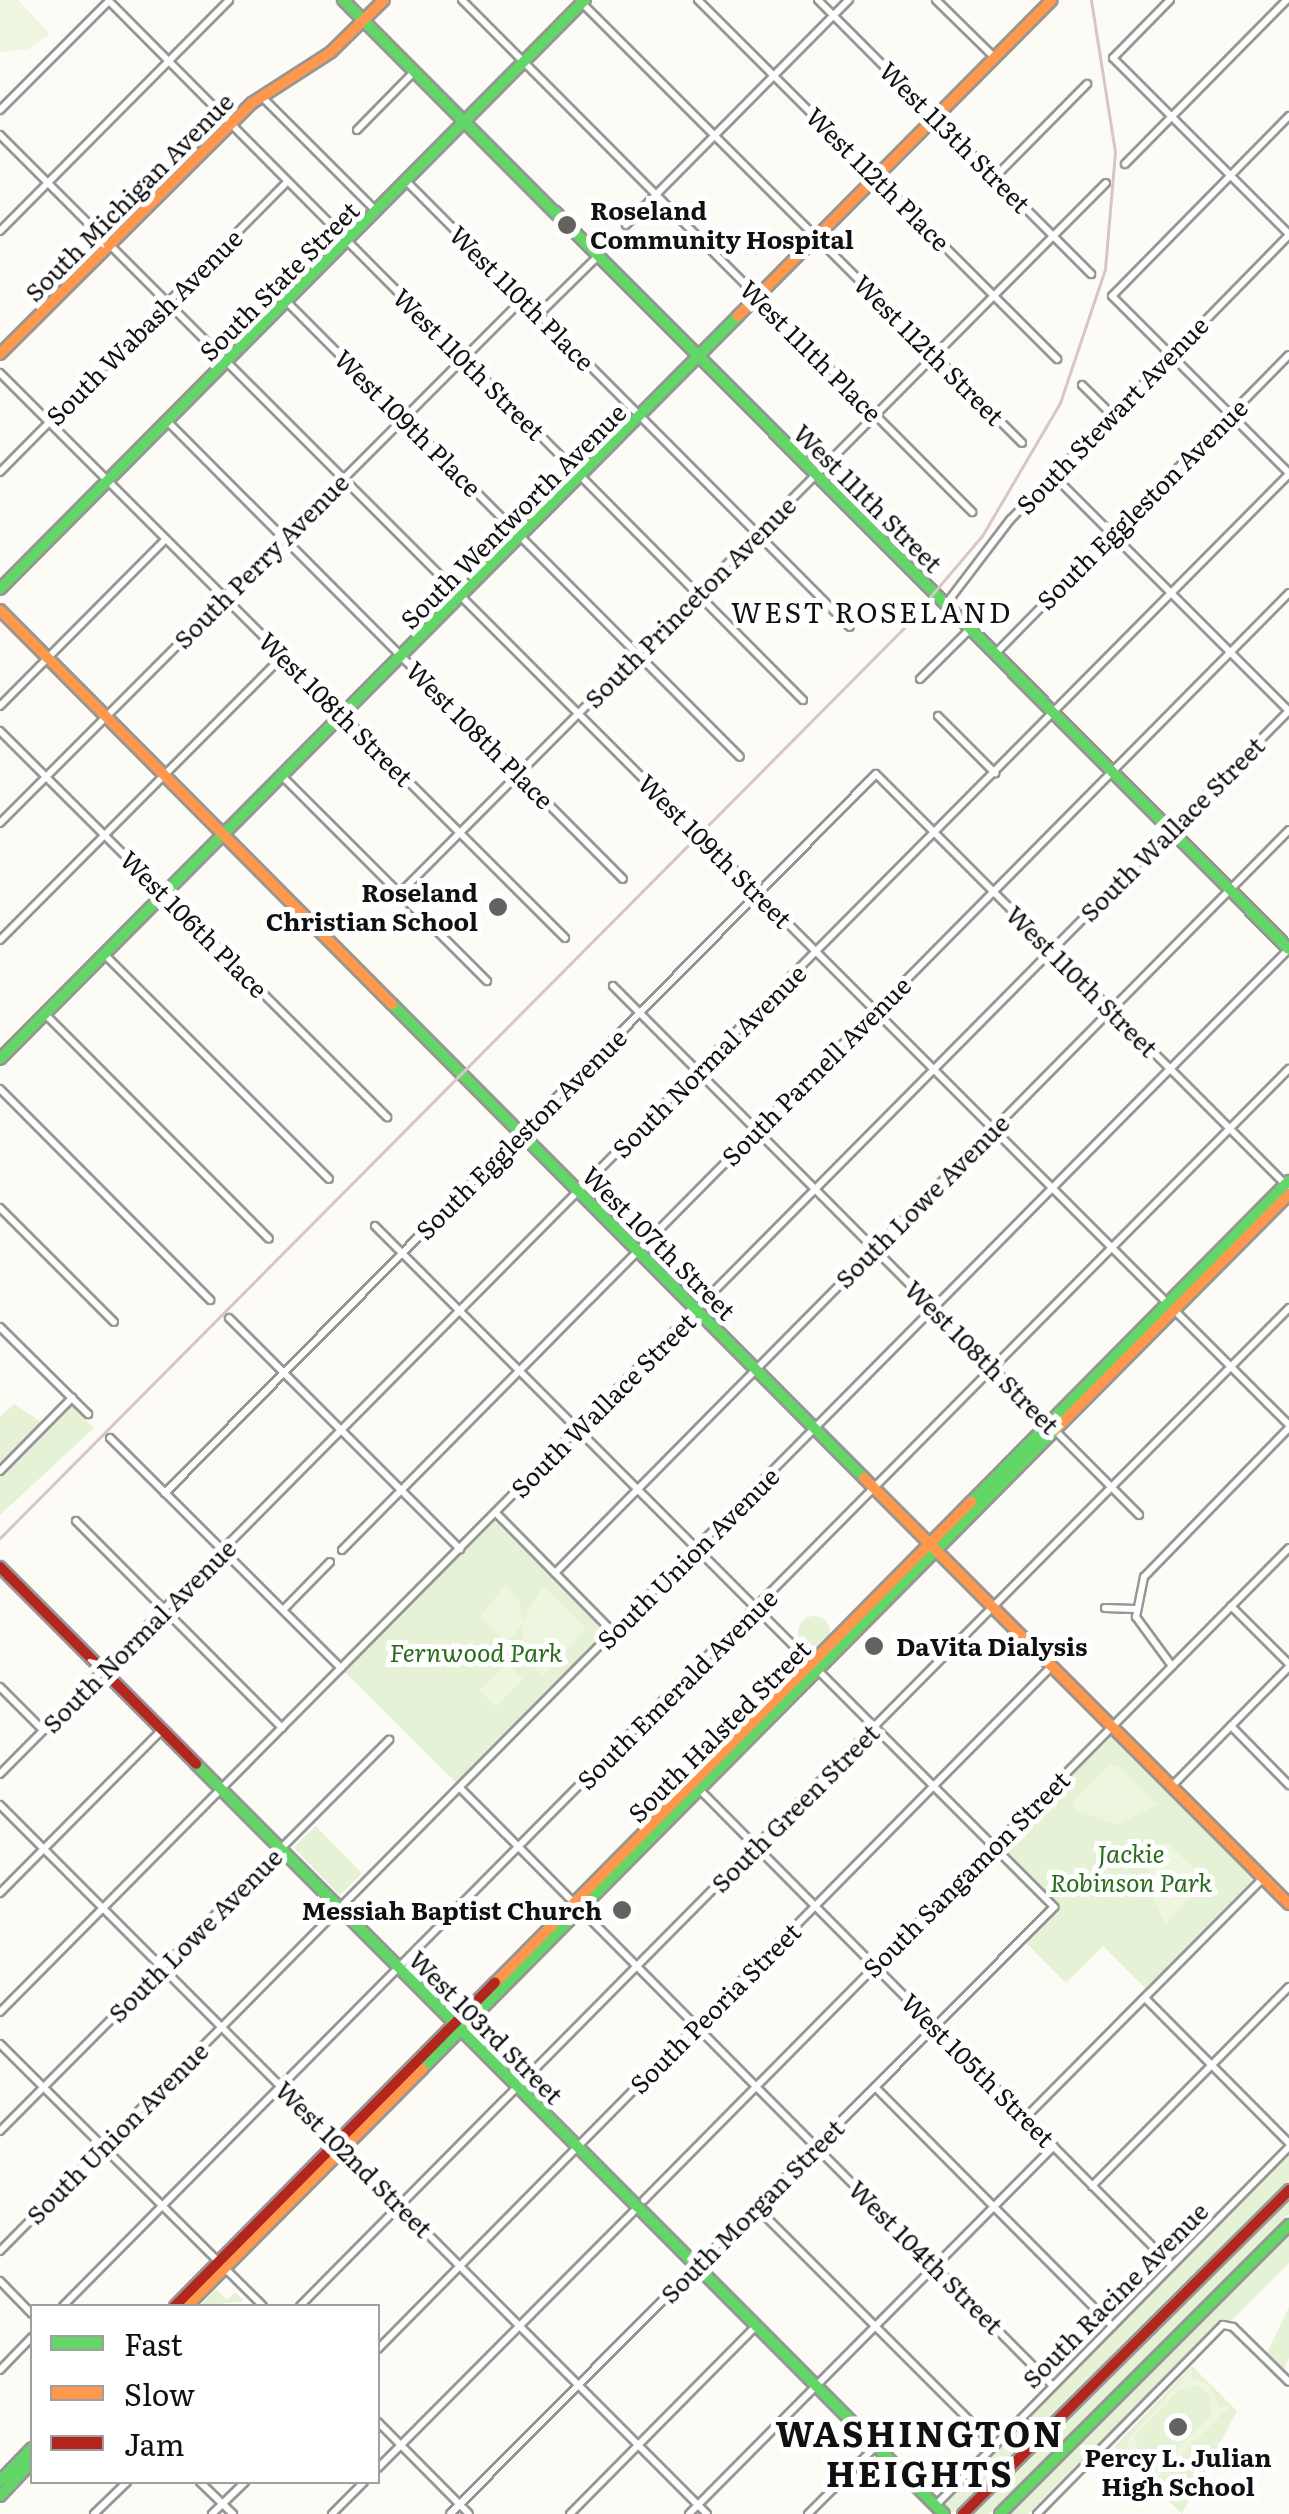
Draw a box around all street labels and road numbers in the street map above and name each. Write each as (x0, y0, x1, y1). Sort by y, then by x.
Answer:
street label: West 113th Street (873, 55, 1037, 219)
street label: South Michigan Avenue (18, 86, 240, 308)
street label: West 112th Place (800, 101, 956, 257)
street label: South State Street (193, 195, 365, 367)
street label: West 110th Place (443, 219, 601, 377)
street label: South Wabash Avenue (40, 223, 248, 431)
street label: West 112th Street (848, 269, 1010, 431)
street label: West 111th Place (734, 274, 888, 428)
street label: West 110th Street (387, 282, 551, 446)
street label: South Stewart Avenue (1010, 310, 1214, 520)
street label: West 109th Place (328, 343, 488, 503)
street label: South Eggleston Avenue (1031, 393, 1253, 615)
street label: South Wentworth Avenue (394, 397, 632, 635)
street label: West 111th Street (788, 418, 948, 578)
street label: South Perry Avenue (167, 467, 355, 655)
street label: South Princeton Avenue (578, 490, 802, 714)
street label: West 108th Street (253, 626, 419, 792)
street label: West 108th Place (400, 655, 560, 815)
street label: South Wallace Street (1074, 731, 1270, 927)
street label: West 109th Street (632, 768, 798, 934)
street label: West 106th Place (114, 844, 274, 1004)
street label: West 110th Street (1000, 899, 1164, 1063)
street label: South Normal Avenue (606, 958, 812, 1164)
street label: South Parnell Avenue (715, 970, 917, 1172)
street label: South Eggleston Avenue (410, 1023, 632, 1245)
street label: South Lowe Avenue (829, 1108, 1015, 1294)
street label: West 107th Street (576, 1160, 742, 1326)
street label: West 108th Street (899, 1274, 1065, 1440)
street label: South Wallace Street (505, 1307, 701, 1503)
street label: South Union Avenue (591, 1461, 785, 1655)
street label: South Normal Avenue (36, 1533, 242, 1739)
street label: South Emerald Avenue (571, 1583, 783, 1795)
street label: South Halsted Street (622, 1634, 816, 1828)
street label: South Green Street (705, 1718, 885, 1898)
street label: South Sangamon Street (857, 1765, 1075, 1983)
street label: South Lowe Avenue (102, 1842, 288, 2028)
street label: South Peoria Street (623, 1916, 807, 2100)
street label: West 103rd Street (403, 1944, 569, 2110)
street label: West 105th Street (895, 1987, 1061, 2153)
street label: South Union Avenue (20, 2036, 214, 2230)
street label: West 102nd Street (269, 2074, 439, 2244)
street label: South Morgan Street (654, 2113, 850, 2309)
street label: West 104th Street (843, 2174, 1009, 2340)
street label: South Racine Avenue (1016, 2196, 1214, 2394)

